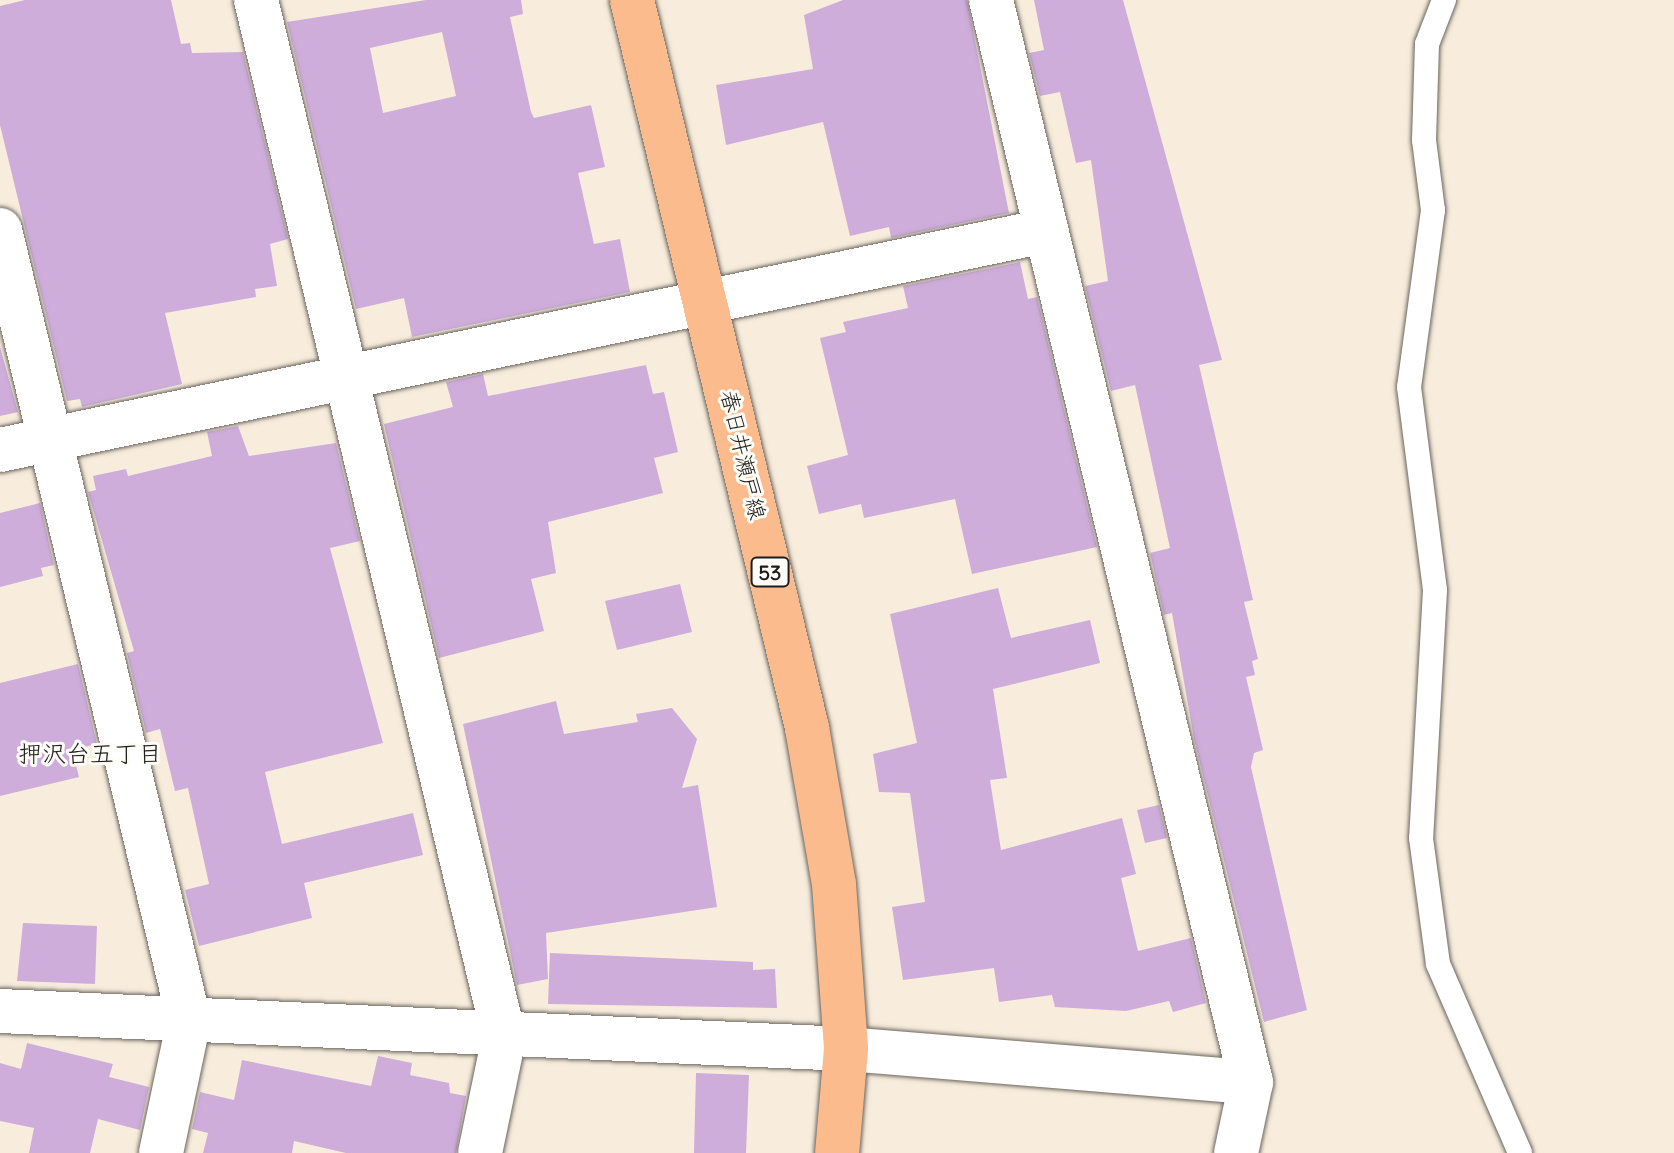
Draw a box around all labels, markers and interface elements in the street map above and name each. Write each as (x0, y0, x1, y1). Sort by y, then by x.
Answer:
street label: 春日井瀬戸線 (715, 388, 771, 522)
road number: 53 (750, 556, 790, 588)
district label: 押沢台五丁目 (18, 740, 162, 768)

